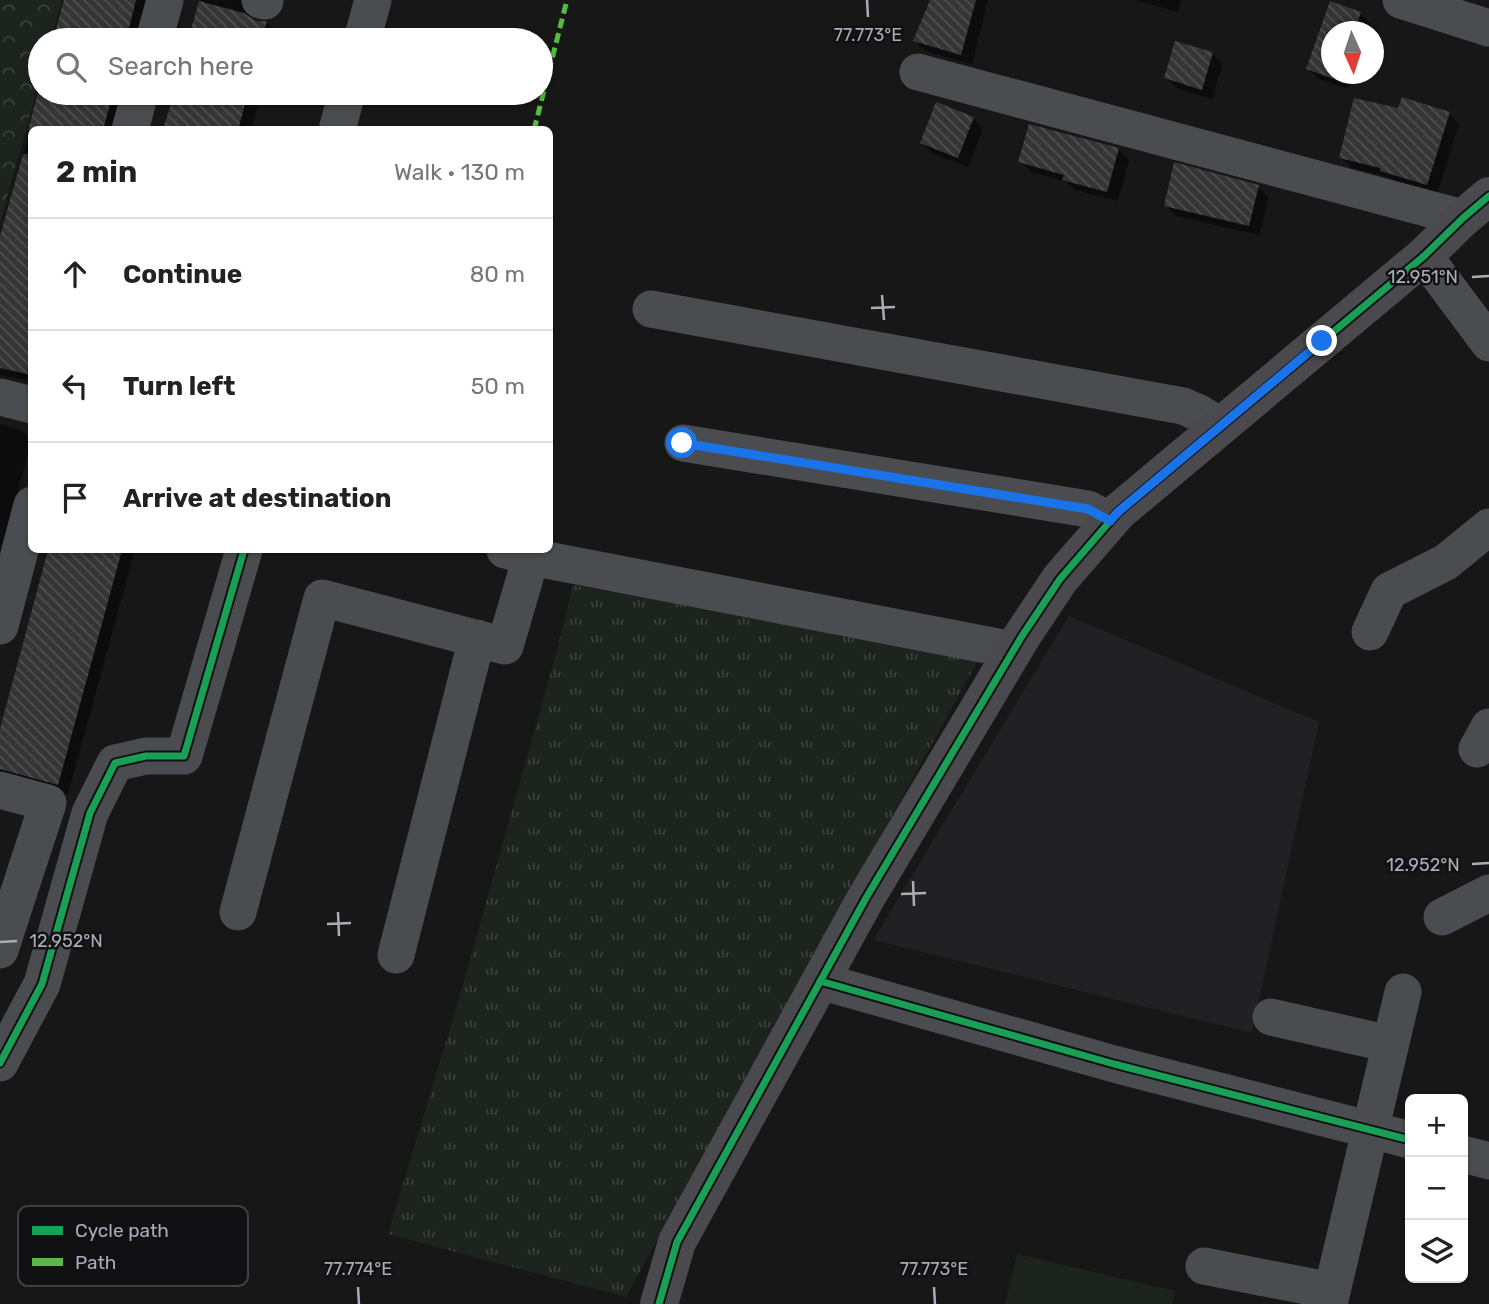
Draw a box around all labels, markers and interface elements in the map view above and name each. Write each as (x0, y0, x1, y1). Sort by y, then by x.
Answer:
north arrow (1321, 21, 1384, 84)
text: 77.773°E (834, 24, 902, 46)
search box (28, 28, 553, 105)
icon: search (52, 48, 90, 86)
text: Search here (108, 51, 254, 82)
text: 2 min (56, 154, 137, 190)
text: Walk · 130 m (394, 158, 525, 186)
icon: ahead (56, 255, 94, 293)
text: Continue (123, 259, 242, 290)
text: 80 m (470, 260, 525, 288)
text: 12.951°N (1388, 266, 1458, 288)
route end (1306, 325, 1337, 356)
icon: left (56, 367, 94, 405)
text: Turn left (123, 371, 235, 402)
text: 50 m (471, 372, 525, 400)
route start (666, 427, 697, 458)
icon: arrive (56, 479, 94, 517)
text: Arrive at destination (123, 483, 391, 514)
text: 12.952°N (1386, 854, 1460, 876)
text: 12.952°N (29, 930, 103, 952)
map controls (1405, 1094, 1468, 1283)
button: + (1405, 1094, 1468, 1157)
button: − (1405, 1157, 1468, 1220)
legend (18, 1206, 248, 1286)
text: Cycle path (75, 1219, 169, 1242)
button: layers (1405, 1220, 1468, 1283)
text: Path (75, 1251, 116, 1274)
text: 77.774°E (324, 1258, 392, 1280)
text: 77.773°E (900, 1258, 968, 1280)

